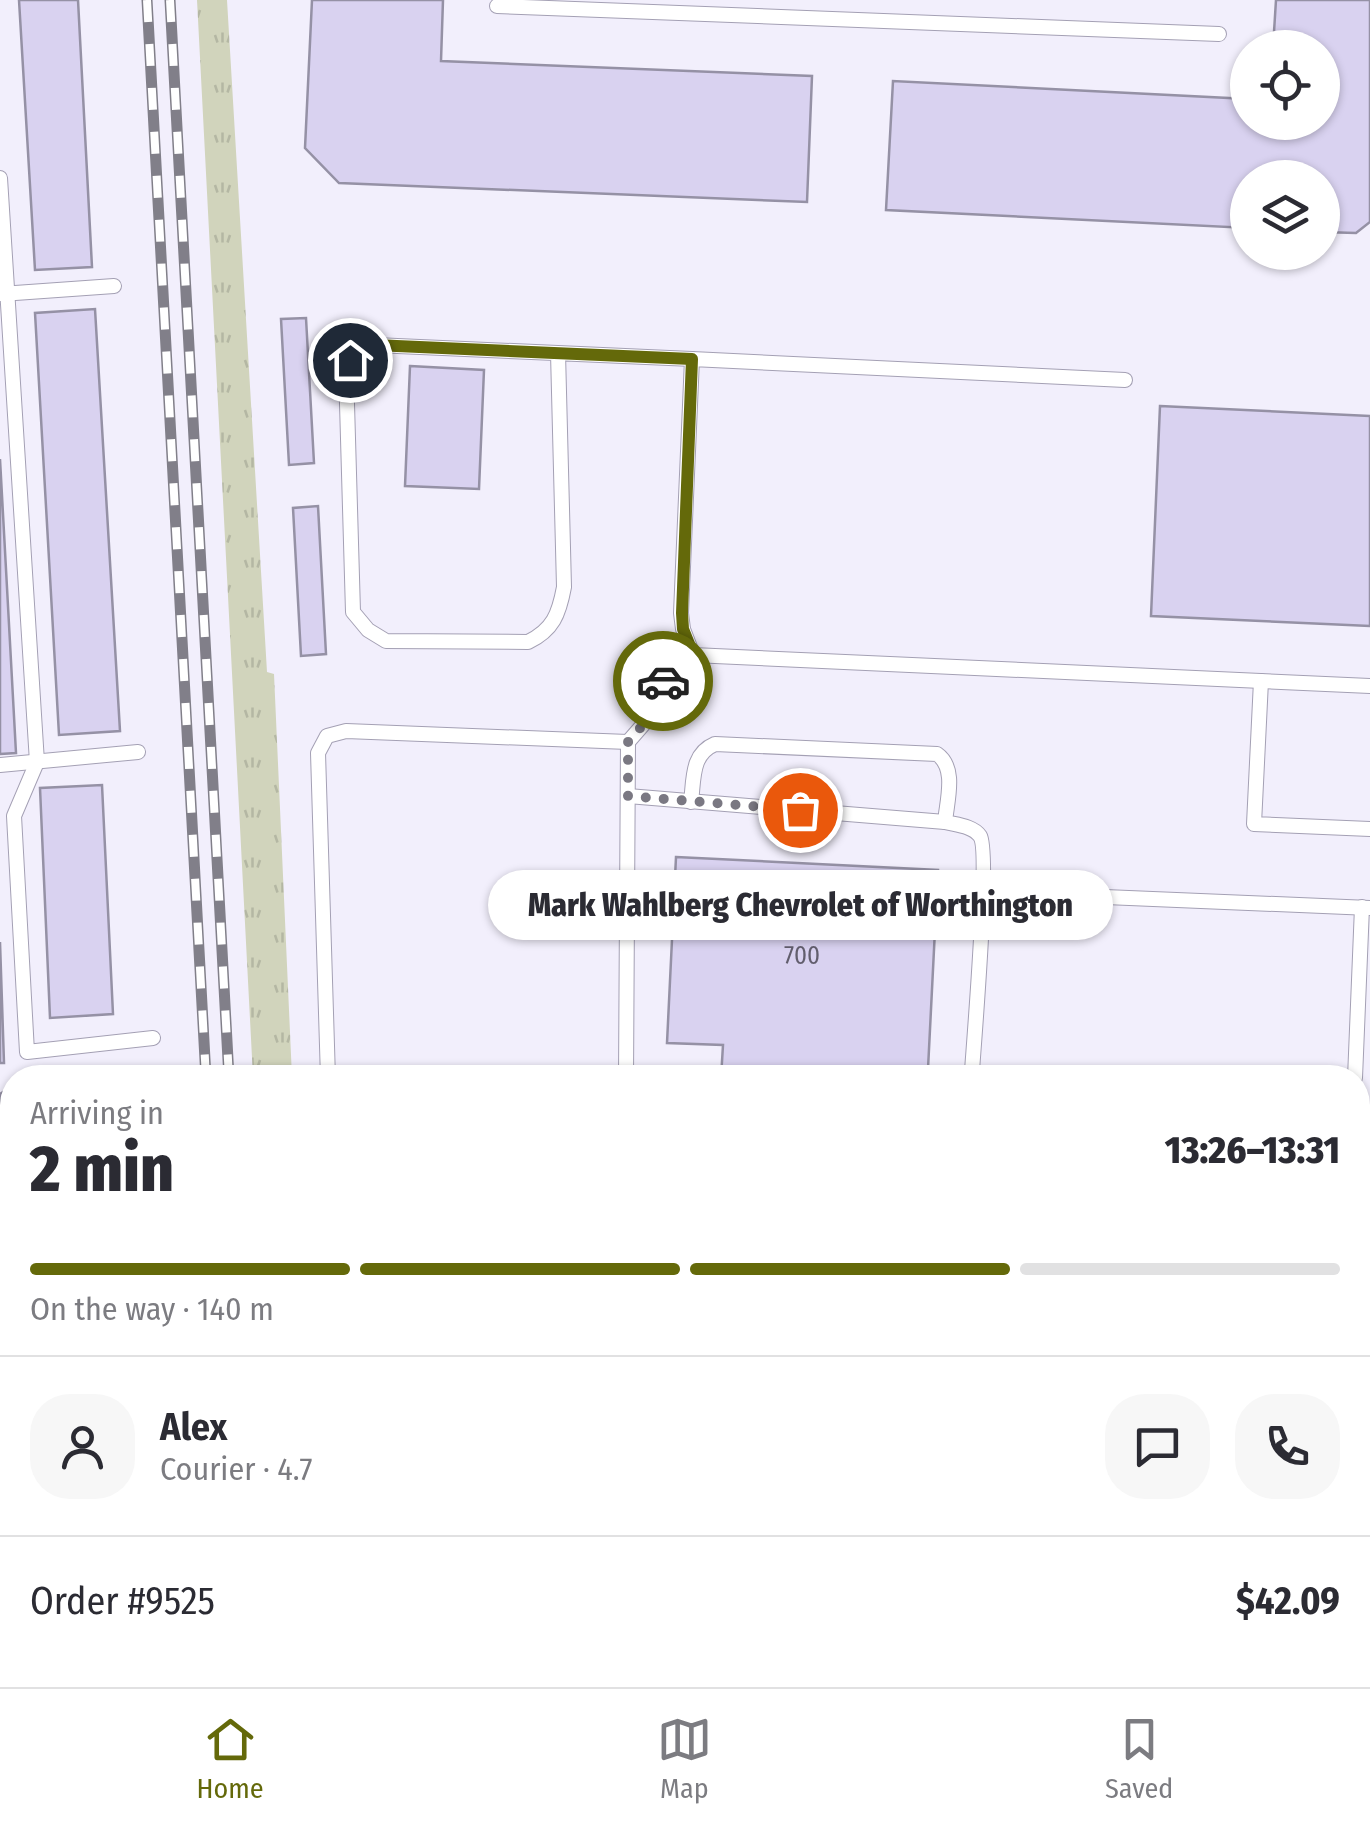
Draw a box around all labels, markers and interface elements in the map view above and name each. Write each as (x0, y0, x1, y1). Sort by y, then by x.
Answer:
map controls (1230, 30, 1340, 270)
button: locate (1230, 30, 1340, 140)
button: layers (1230, 160, 1340, 270)
pin (308, 318, 393, 403)
icon: home (323, 333, 378, 388)
courier (613, 631, 713, 731)
icon: car (636, 654, 691, 709)
pin (758, 768, 843, 853)
icon: bag (773, 783, 828, 838)
callout: Mark Wahlberg Chevrolet of Worthington (488, 870, 1112, 940)
text: Mark Wahlberg Chevrolet of Worthington (528, 886, 1073, 924)
house number: 700 (784, 941, 820, 971)
text: Arriving in (30, 1094, 164, 1132)
text: 13:26–13:31 (1165, 1127, 1340, 1173)
text: 2 min (30, 1130, 174, 1208)
text: On the way · 140 m (30, 1290, 274, 1328)
button: person (30, 1394, 135, 1499)
button: chat (1105, 1394, 1210, 1499)
button: phone (1235, 1394, 1340, 1499)
text: Alex (160, 1404, 227, 1450)
text: Courier · 4.7 (160, 1450, 312, 1488)
text: Order #9525 (30, 1578, 215, 1624)
text: $42.09 (1236, 1578, 1340, 1624)
tab: Home (197, 1712, 264, 1805)
tab: Map (657, 1712, 712, 1805)
tab: Saved (1105, 1712, 1173, 1805)

